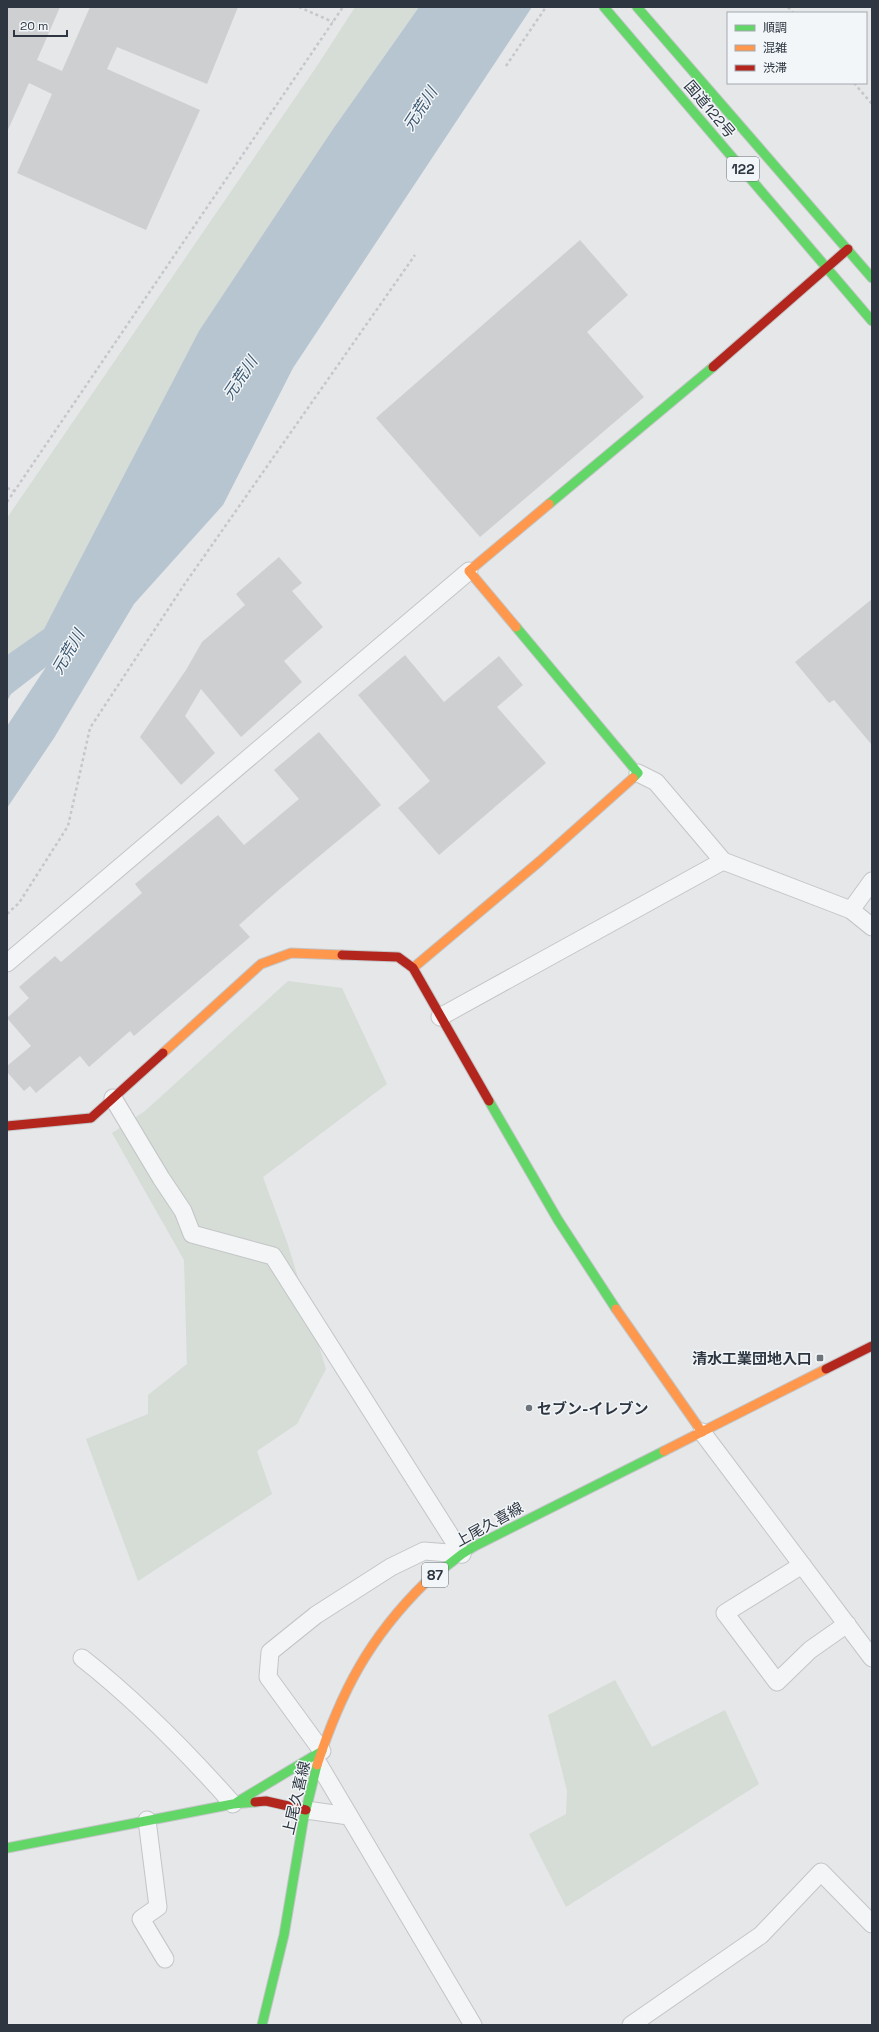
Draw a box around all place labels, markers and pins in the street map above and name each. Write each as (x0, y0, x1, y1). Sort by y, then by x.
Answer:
place label: 清水工業団地入口 (692, 1349, 812, 1368)
marker: 清水工業団地入口 (815, 1353, 825, 1363)
place label: セブン-イレブン (537, 1399, 648, 1418)
marker: セブン-イレブン (524, 1403, 534, 1413)

